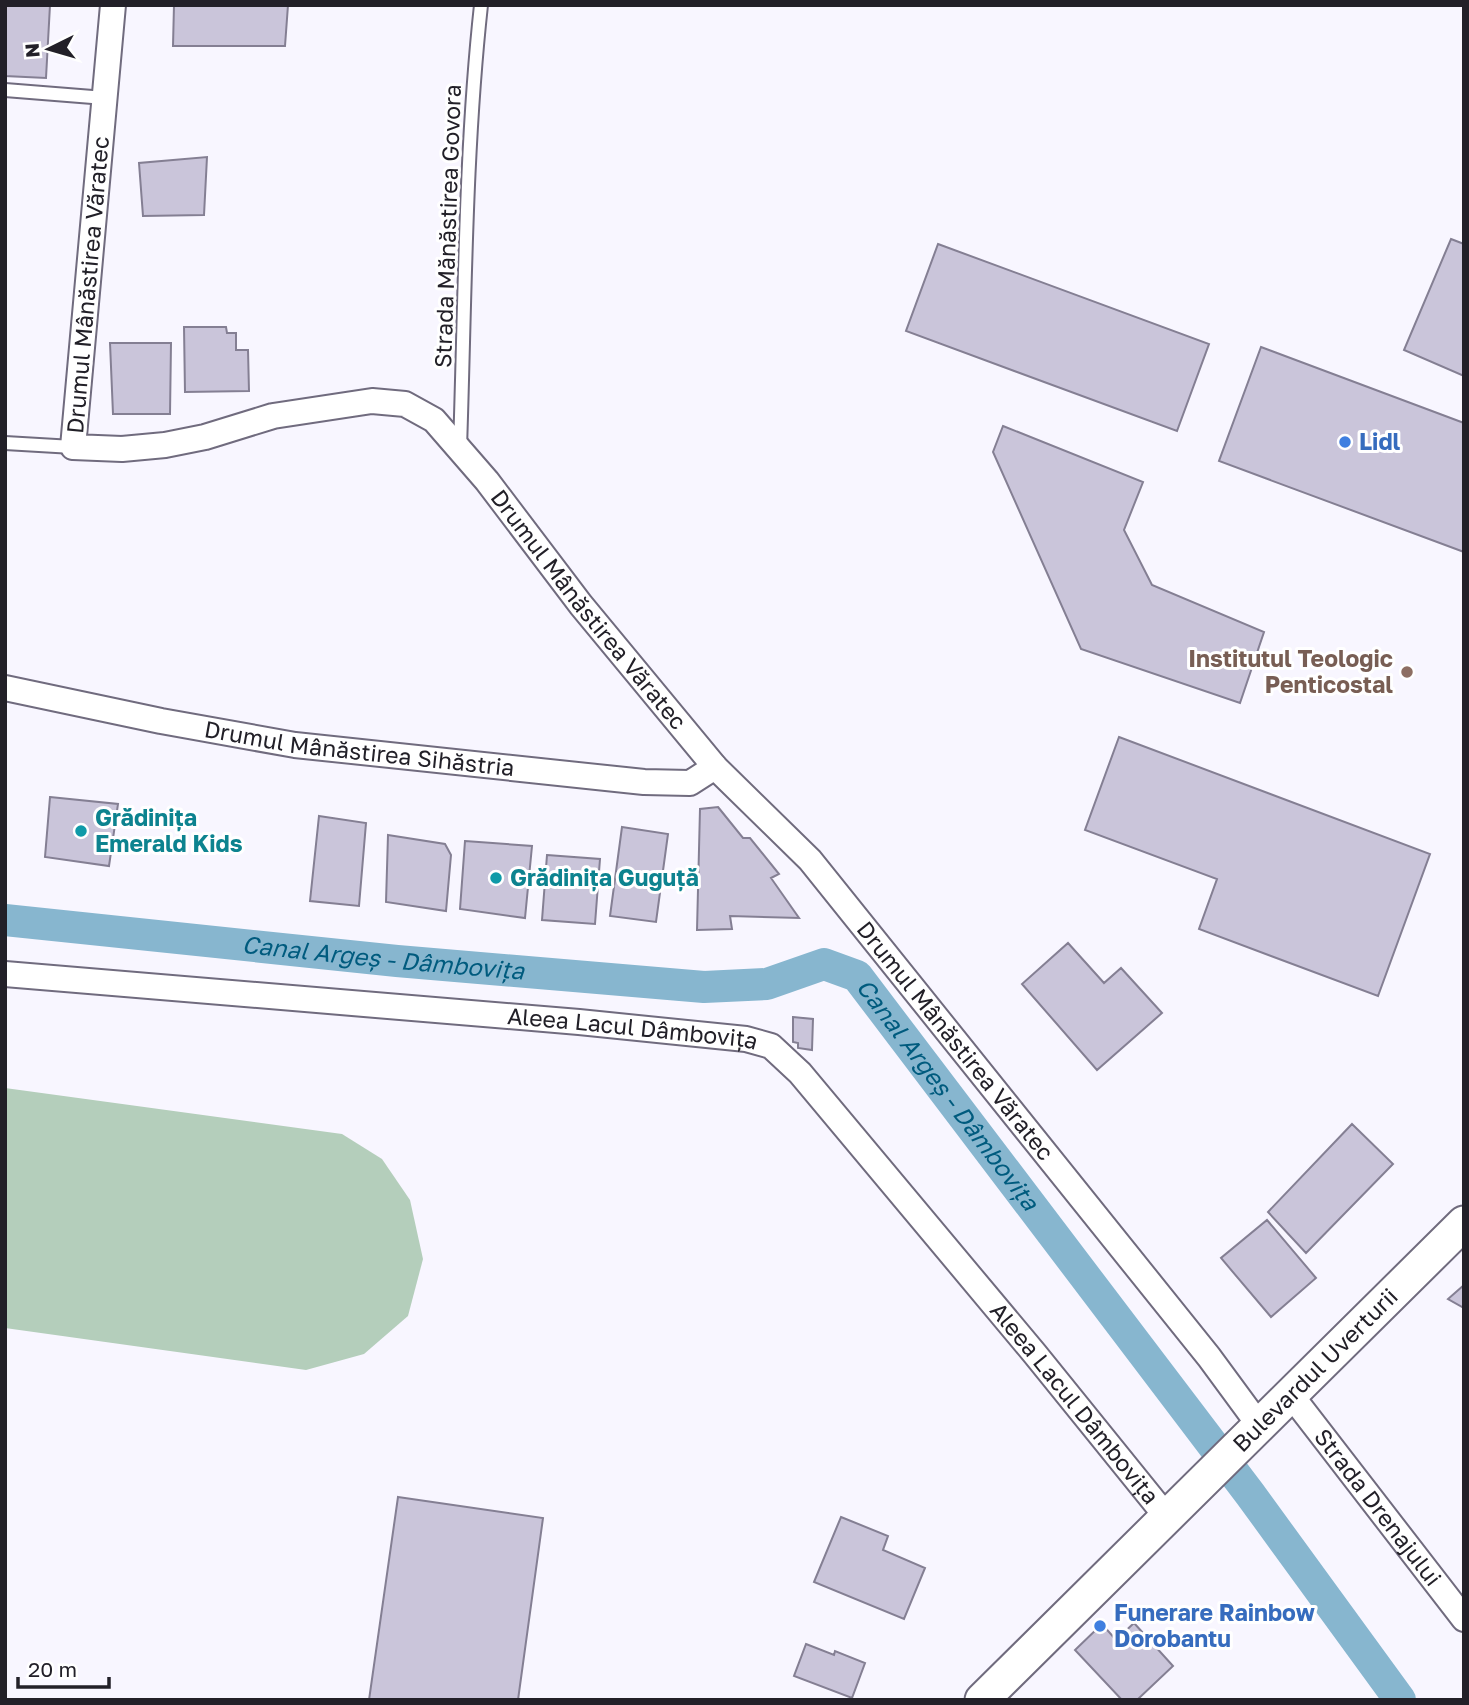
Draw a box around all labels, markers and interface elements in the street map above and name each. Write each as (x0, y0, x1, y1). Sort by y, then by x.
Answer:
north arrow (14, 14, 84, 84)
text: N (19, 42, 44, 59)
street label: Strada Mănăstirea Govora (428, 84, 466, 368)
street label: Drumul Mânăstirea Văratec (60, 135, 114, 435)
place label: Lidl (1359, 427, 1401, 455)
marker: Lidl (1337, 434, 1353, 450)
street label: Drumul Mânăstirea Văratec (485, 484, 693, 735)
place label: Institutul Teologic Penticostal (1188, 644, 1393, 698)
marker: Institutul Teologic Penticostal (1399, 664, 1415, 680)
street label: Drumul Mânăstirea Sihăstria (202, 714, 516, 781)
place label: Grădinița Emerald Kids (95, 803, 243, 857)
marker: Grădinița Emerald Kids (73, 823, 89, 839)
place label: Grădinița Guguță (510, 863, 699, 892)
marker: Grădinița Guguță (488, 870, 504, 886)
street label: Drumul Mânăstirea Văratec (852, 915, 1060, 1165)
water label: Canal Argeș - Dâmbovița (241, 929, 527, 985)
water label: Canal Argeș - Dâmbovița (851, 972, 1046, 1217)
street label: Aleea Lacul Dâmbovița (506, 1001, 762, 1055)
street label: Bulevardul Uverturii (1226, 1282, 1403, 1457)
street label: Aleea Lacul Dâmbovița (985, 1296, 1166, 1509)
street label: Strada Drenajului (1309, 1423, 1448, 1591)
place label: Funerare Rainbow Dorobantu (1114, 1598, 1315, 1652)
marker: Funerare Rainbow Dorobantu (1092, 1618, 1108, 1634)
scale bar (18, 1646, 108, 1690)
text: 20 m (28, 1656, 77, 1682)

